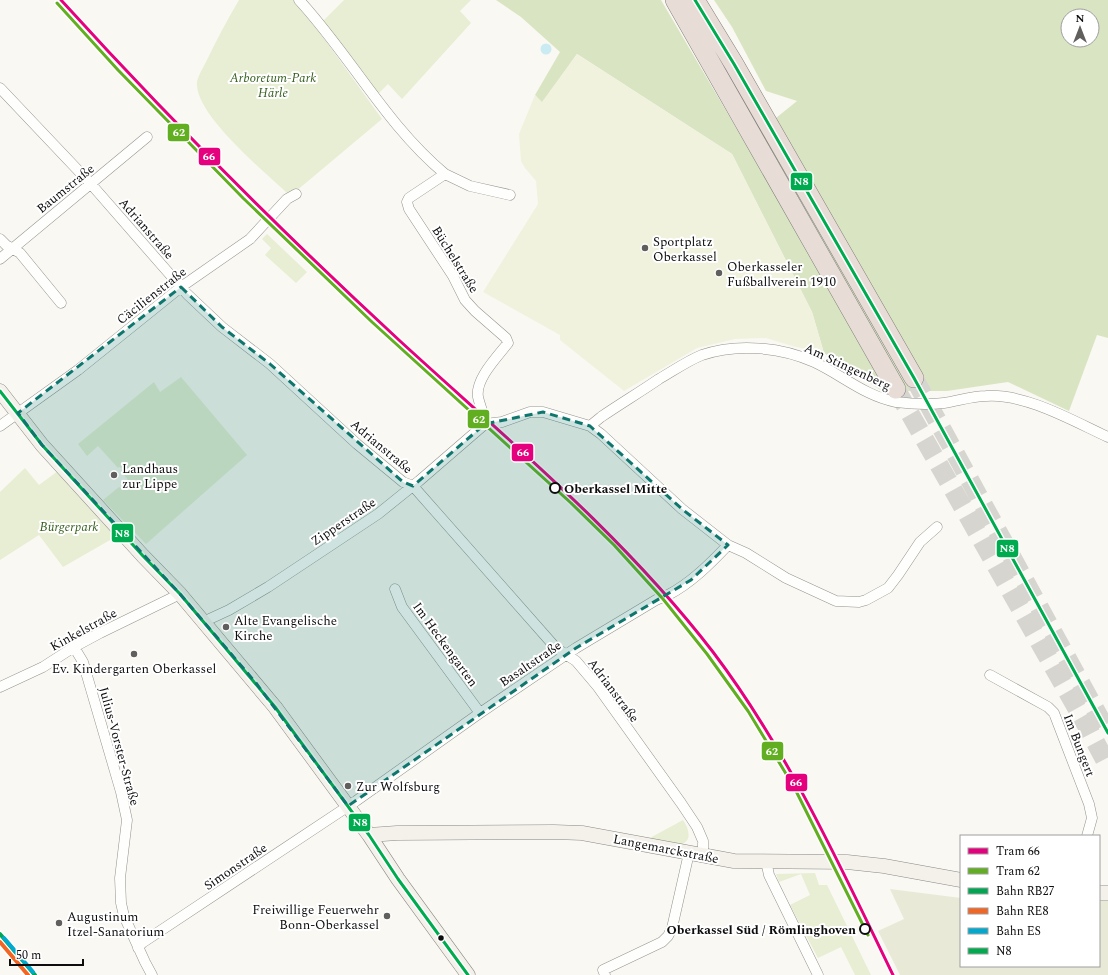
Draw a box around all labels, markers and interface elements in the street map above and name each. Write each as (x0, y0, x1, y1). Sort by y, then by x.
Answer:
north arrow (1060, 8, 1100, 48)
text: N (1076, 10, 1085, 27)
park label: Arboretum-Park Härle (229, 68, 316, 103)
line badge: 62 (167, 123, 190, 142)
text: 62 (173, 124, 185, 141)
line badge: 66 (198, 147, 221, 166)
text: 66 (203, 148, 215, 165)
street label: Baumstraße (32, 159, 99, 218)
line badge: N8 (790, 172, 813, 191)
text: N8 (793, 173, 809, 190)
street label: Adrianstraße (114, 193, 179, 264)
street label: Büchelstraße (427, 222, 484, 297)
place label: Sportplatz Oberkassel (653, 232, 717, 267)
marker: Sportplatz Oberkassel (640, 243, 650, 253)
place label: Oberkasseler Fußballverein 1910 (727, 257, 837, 292)
street label: Cäcilienstraße (112, 262, 191, 329)
marker: Oberkasseler Fußballverein 1910 (714, 268, 724, 278)
street label: Am Stingenberg (801, 338, 894, 396)
line badge: 62 (467, 409, 490, 429)
text: 62 (473, 411, 485, 428)
street label: Adrianstraße (346, 415, 417, 479)
line badge: 66 (511, 443, 534, 462)
text: 66 (517, 444, 529, 461)
place label: Landhaus zur Lippe (122, 459, 178, 494)
marker: Landhaus zur Lippe (109, 470, 119, 480)
place label: Oberkassel Mitte (564, 479, 667, 499)
marker: Oberkassel Mitte (549, 482, 561, 494)
street label: Zipperstraße (307, 493, 380, 551)
park label: Bürgerpark (40, 517, 98, 537)
line badge: N8 (111, 523, 134, 543)
text: N8 (114, 525, 130, 542)
line badge: N8 (996, 539, 1019, 558)
text: N8 (999, 540, 1015, 557)
street label: Im Heckengarten (408, 598, 483, 691)
street label: Kinkelstraße (46, 603, 121, 657)
place label: Alte Evangelische Kirche (234, 611, 337, 646)
marker: Alte Evangelische Kirche (221, 622, 231, 632)
street label: Basaltstraße (495, 636, 566, 692)
marker: Ev. Kindergarten Oberkassel (129, 649, 139, 659)
street label: Adrianstraße (582, 654, 644, 727)
place label: Ev. Kindergarten Oberkassel (52, 659, 216, 679)
street label: Julius-Vorster-Straße (94, 685, 145, 808)
street label: Im Bungert (1058, 711, 1100, 780)
line badge: 62 (761, 741, 784, 761)
text: 62 (766, 743, 778, 760)
line badge: 66 (785, 773, 808, 792)
text: 66 (790, 774, 802, 791)
place label: Zur Wolfsburg (356, 777, 440, 797)
marker: Zur Wolfsburg (343, 781, 353, 791)
line badge: N8 (348, 813, 371, 832)
text: N8 (352, 814, 368, 831)
street label: Langemarckstraße (611, 829, 720, 869)
legend (960, 835, 1100, 967)
street label: Simonstraße (200, 838, 271, 895)
text: Tram 66 (996, 842, 1040, 861)
text: Tram 62 (996, 862, 1040, 881)
text: Bahn RB27 (996, 882, 1055, 901)
place label: Freiwillige Feuerwehr Bonn-Oberkassel (252, 900, 379, 935)
text: Bahn RE8 (996, 902, 1048, 921)
place label: Augustinum Itzel-Sanatorium (67, 907, 165, 942)
marker: Freiwillige Feuerwehr Bonn-Oberkassel (382, 911, 392, 921)
marker: Augustinum Itzel-Sanatorium (54, 918, 64, 928)
place label: Oberkassel Süd / Römlinghoven (666, 920, 856, 940)
text: Bahn ES (996, 922, 1041, 941)
marker: Oberkassel Süd / Römlinghoven (859, 923, 871, 935)
unlabelled marker (436, 933, 446, 943)
scale bar (10, 941, 83, 967)
text: N8 (996, 942, 1012, 961)
text: 50 m (16, 946, 41, 965)

